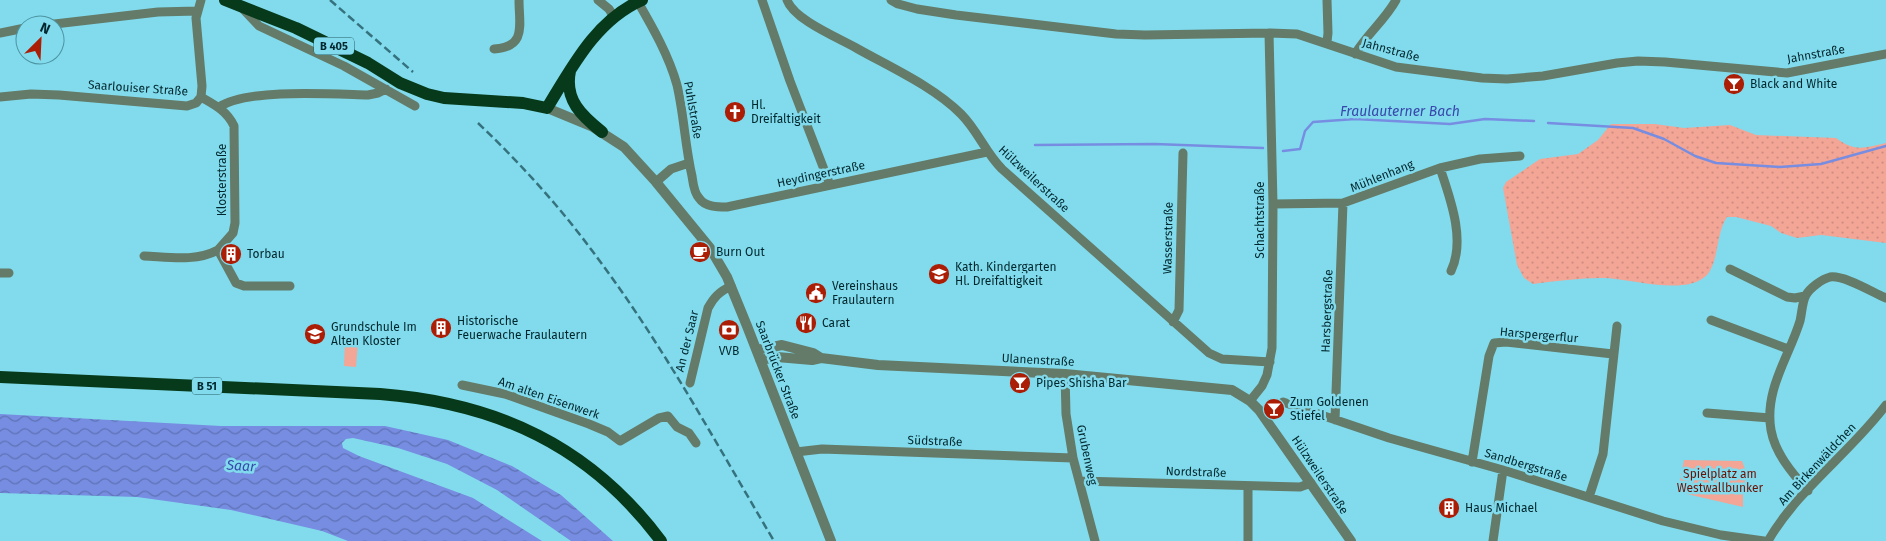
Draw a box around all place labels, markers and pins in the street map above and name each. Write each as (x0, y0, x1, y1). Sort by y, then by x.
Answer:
bar icon: Black and White (1722, 72, 1746, 96)
place label: Black and White (1750, 77, 1837, 91)
place label: Hl. Dreifaltigkeit (751, 98, 822, 126)
church icon: Hl. Dreifaltigkeit (723, 100, 747, 124)
cafe icon: Burn Out (688, 240, 712, 264)
building icon: Torbau (219, 242, 243, 266)
place label: Burn Out (716, 245, 765, 259)
place label: Torbau (247, 247, 285, 261)
place label: Kath. Kindergarten Hl. Dreifaltigkeit (955, 260, 1057, 288)
school or university icon: Kath. Kindergarten Hl. Dreifaltigkeit (927, 262, 951, 286)
place label: Vereinshaus Fraulautern (832, 279, 898, 307)
public building icon: Vereinshaus Fraulautern (804, 281, 828, 305)
restaurant icon: Carat (794, 311, 818, 335)
place label: Historische Feuerwache Fraulautern (457, 314, 587, 342)
building icon: Historische Feuerwache Fraulautern (429, 316, 453, 340)
place label: Carat (822, 316, 851, 330)
bank icon: VVB (717, 318, 741, 342)
place label: Grundschule Im Alten Kloster (331, 320, 417, 348)
school or university icon: Grundschule Im Alten Kloster (303, 322, 327, 346)
place label: VVB (719, 344, 739, 358)
bar icon: Pipes Shisha Bar (1008, 371, 1032, 395)
place label: Pipes Shisha Bar (1036, 376, 1127, 390)
place label: Zum Goldenen Stiefel (1290, 395, 1369, 423)
bar icon: Zum Goldenen Stiefel (1262, 397, 1286, 421)
building icon: Haus Michael (1437, 496, 1461, 520)
place label: Haus Michael (1465, 501, 1538, 515)

